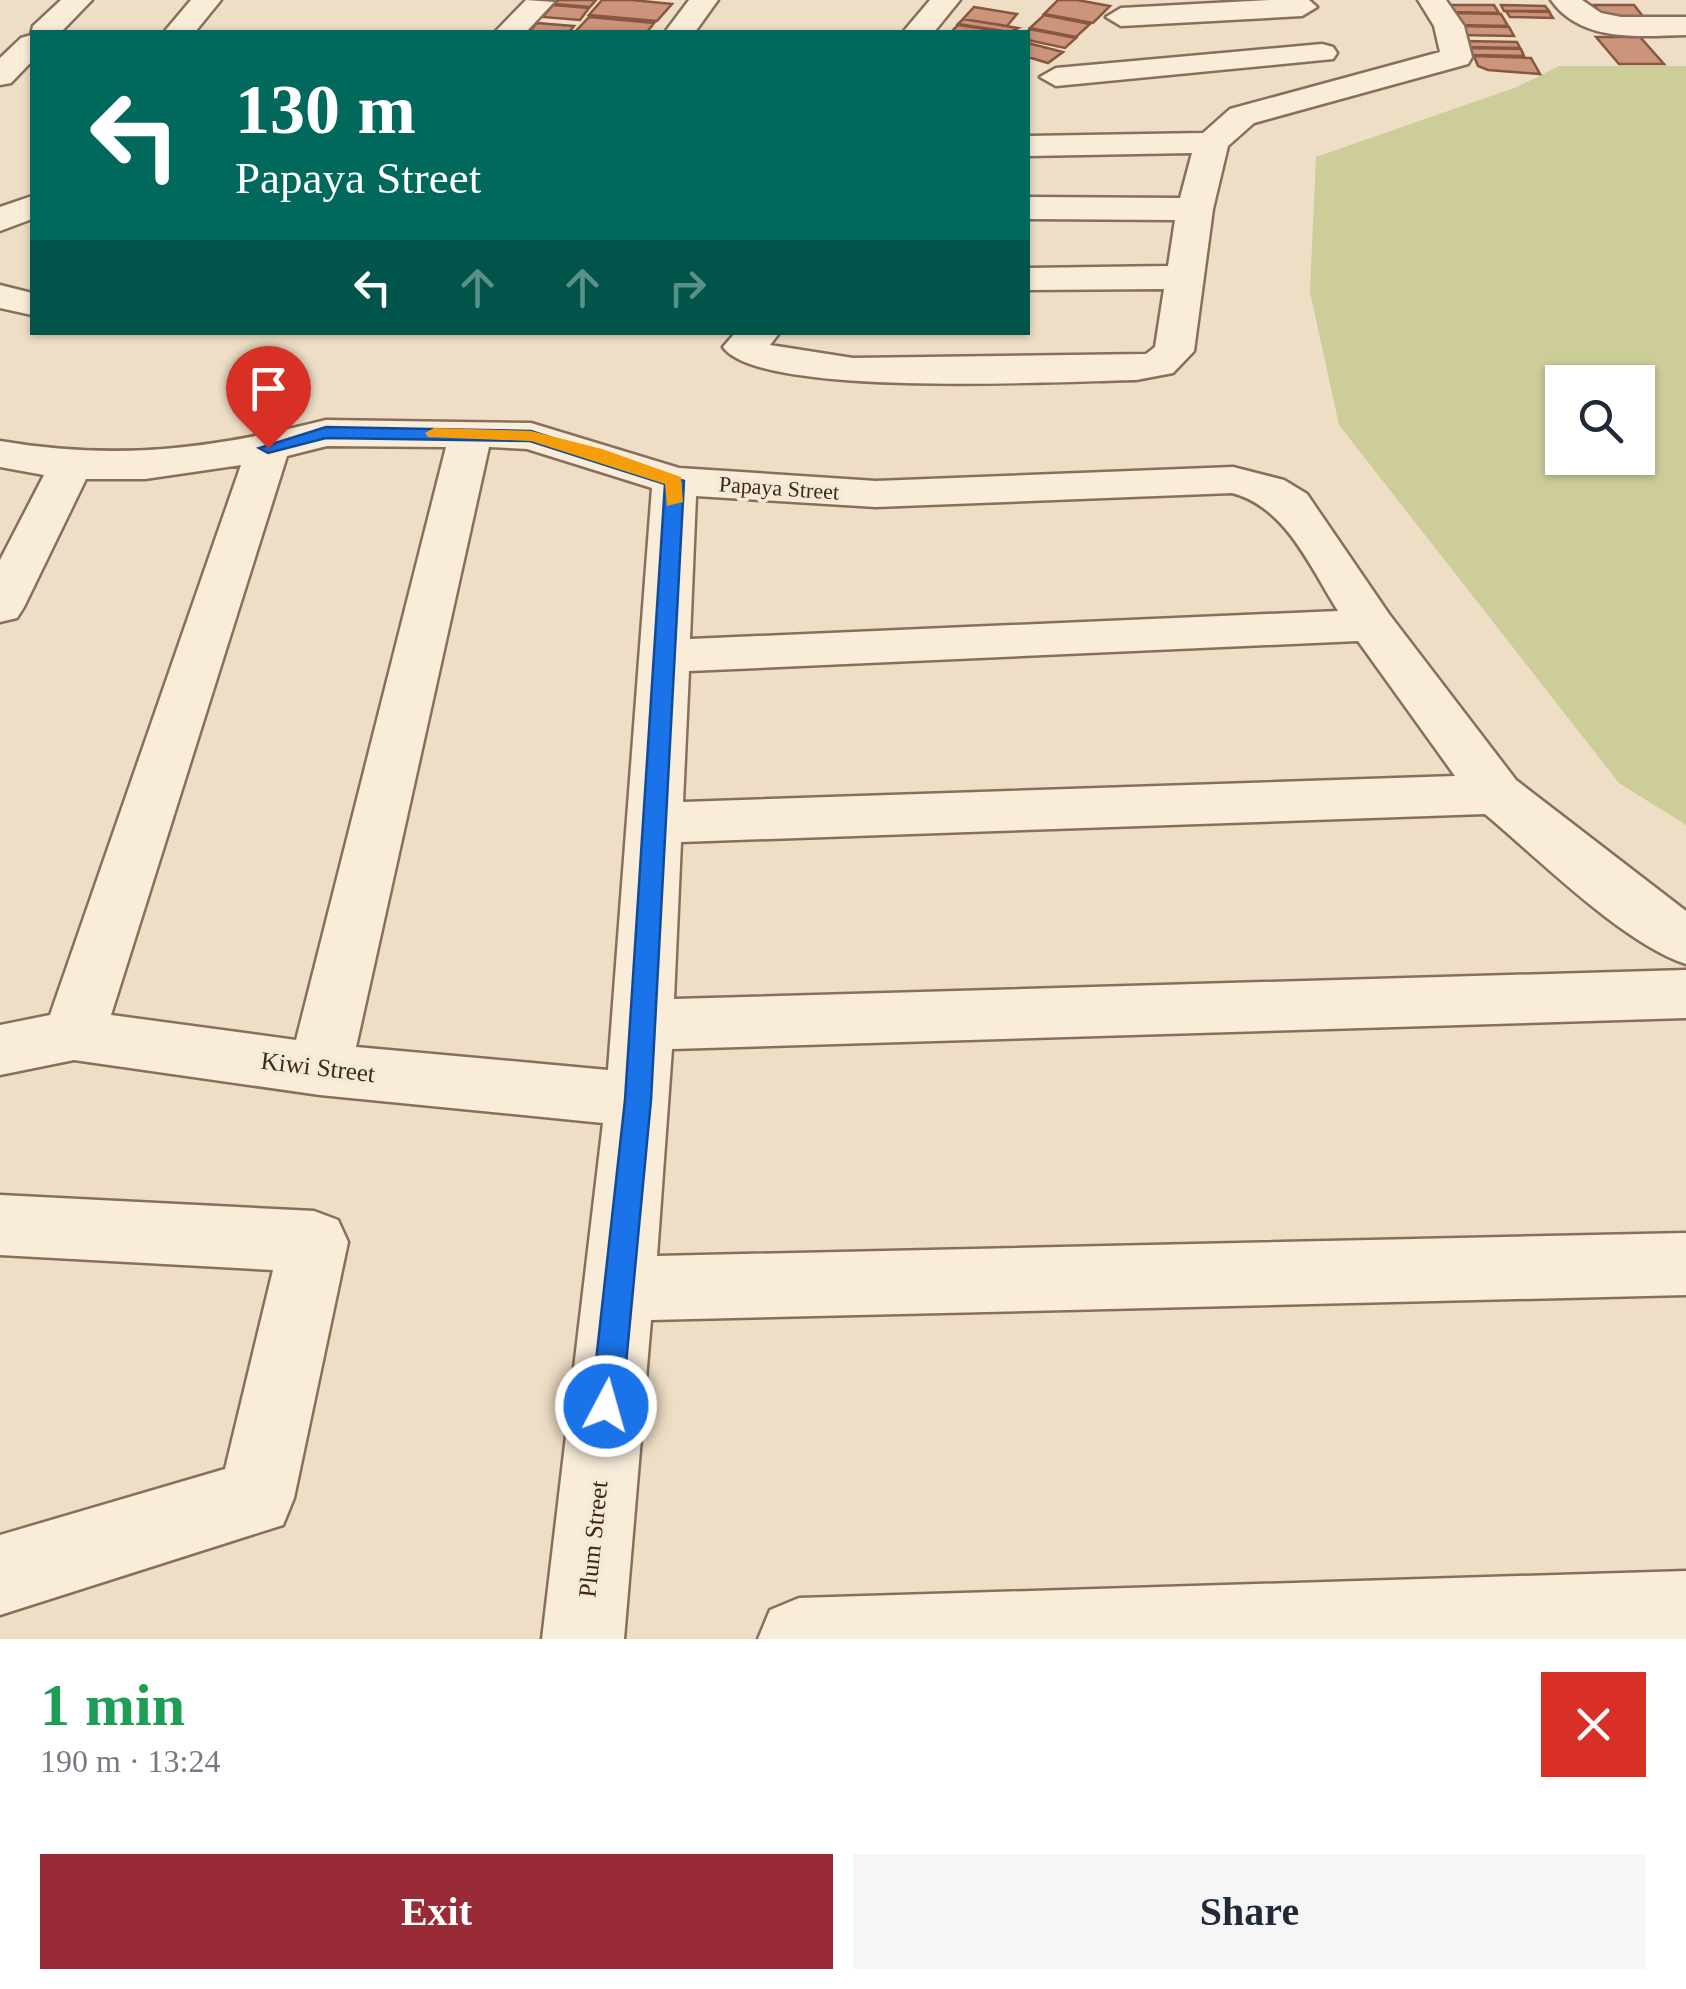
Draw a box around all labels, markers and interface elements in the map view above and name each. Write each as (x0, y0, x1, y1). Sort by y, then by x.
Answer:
icon: left (70, 70, 200, 200)
text: 130 m (235, 71, 416, 148)
text: Papaya Street (235, 153, 481, 203)
icon: left (345, 260, 400, 315)
icon: ahead (450, 260, 505, 315)
icon: ahead (555, 260, 610, 315)
icon: right (660, 260, 715, 315)
pin (226, 346, 311, 449)
icon: arrive (241, 361, 296, 416)
map controls (1545, 365, 1655, 475)
button: search (1545, 365, 1655, 475)
street label: Papaya Street (718, 471, 840, 505)
street label: Kiwi Street (259, 1047, 377, 1087)
position arrow (554, 1354, 658, 1458)
street label: Plum Street (573, 1479, 613, 1599)
text: 1 min (40, 1672, 185, 1738)
button: close (1541, 1672, 1646, 1777)
text: 190 m · 13:24 (40, 1743, 220, 1779)
button: Exit (40, 1854, 833, 1969)
button: Share (853, 1854, 1646, 1969)

